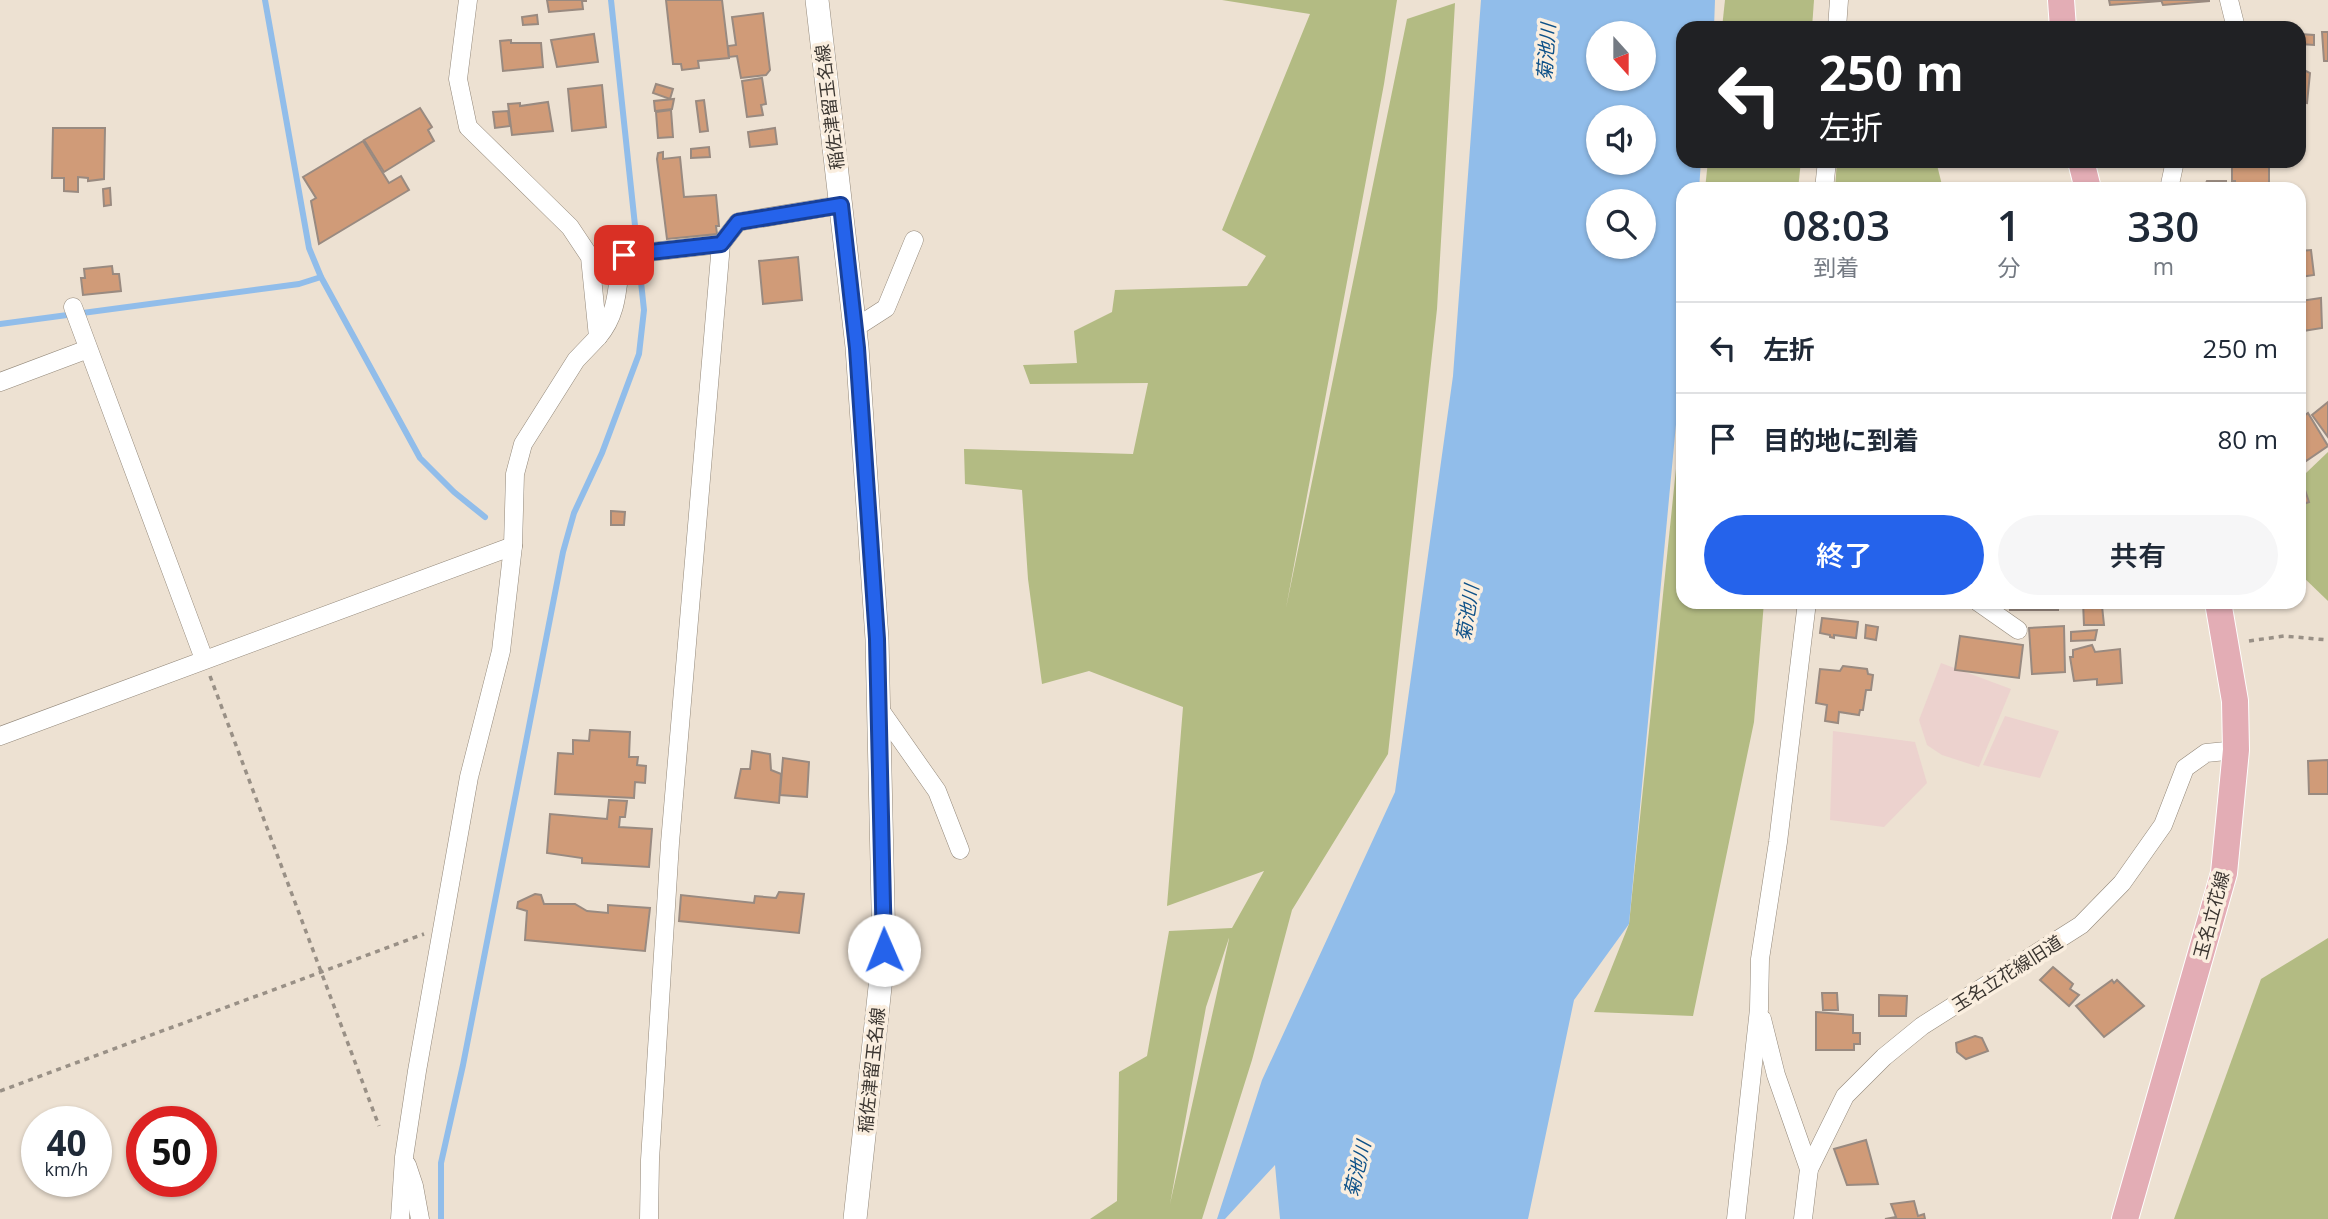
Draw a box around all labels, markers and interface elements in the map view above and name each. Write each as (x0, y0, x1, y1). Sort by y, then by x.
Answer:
water label: 菊池川 (1531, 21, 1561, 81)
north arrow (1586, 21, 1656, 91)
map controls (1586, 21, 1656, 259)
text: 250 m (1819, 39, 1964, 105)
street label: 稲佐津留玉名線 (809, 43, 849, 171)
icon: left (1704, 49, 1795, 140)
button: sound (1586, 105, 1656, 175)
text: 左折 (1819, 105, 1883, 148)
button: search (1586, 189, 1656, 259)
text: 08:03 (1783, 196, 1890, 253)
text: 1 (1997, 196, 2021, 253)
text: 330 (2127, 197, 2199, 254)
pin (594, 225, 654, 285)
icon: arrive (605, 236, 643, 274)
text: m (2153, 250, 2174, 282)
text: 到着 (1813, 251, 1859, 283)
text: 分 (1997, 251, 2020, 283)
icon: left (1704, 329, 1742, 367)
text: 250 m (2203, 330, 2278, 366)
text: 左折 (1763, 331, 1815, 367)
icon: arrive (1704, 420, 1742, 458)
text: 80 m (2217, 421, 2278, 457)
text: 目的地に到着 (1763, 422, 1919, 458)
button: 終了 (1704, 515, 1984, 595)
button: 共有 (1998, 515, 2278, 595)
water label: 菊池川 (1450, 581, 1485, 643)
street label: 玉名立花線 (2188, 868, 2234, 962)
position arrow (847, 913, 921, 987)
street label: 玉名立花線旧道 (1947, 929, 2067, 1017)
street label: 稲佐津留玉名線 (852, 1006, 890, 1134)
speed limit sign: 50 (126, 1106, 217, 1197)
text: 40 (46, 1119, 87, 1166)
water label: 菊池川 (1337, 1136, 1377, 1200)
text: km/h (45, 1157, 88, 1181)

